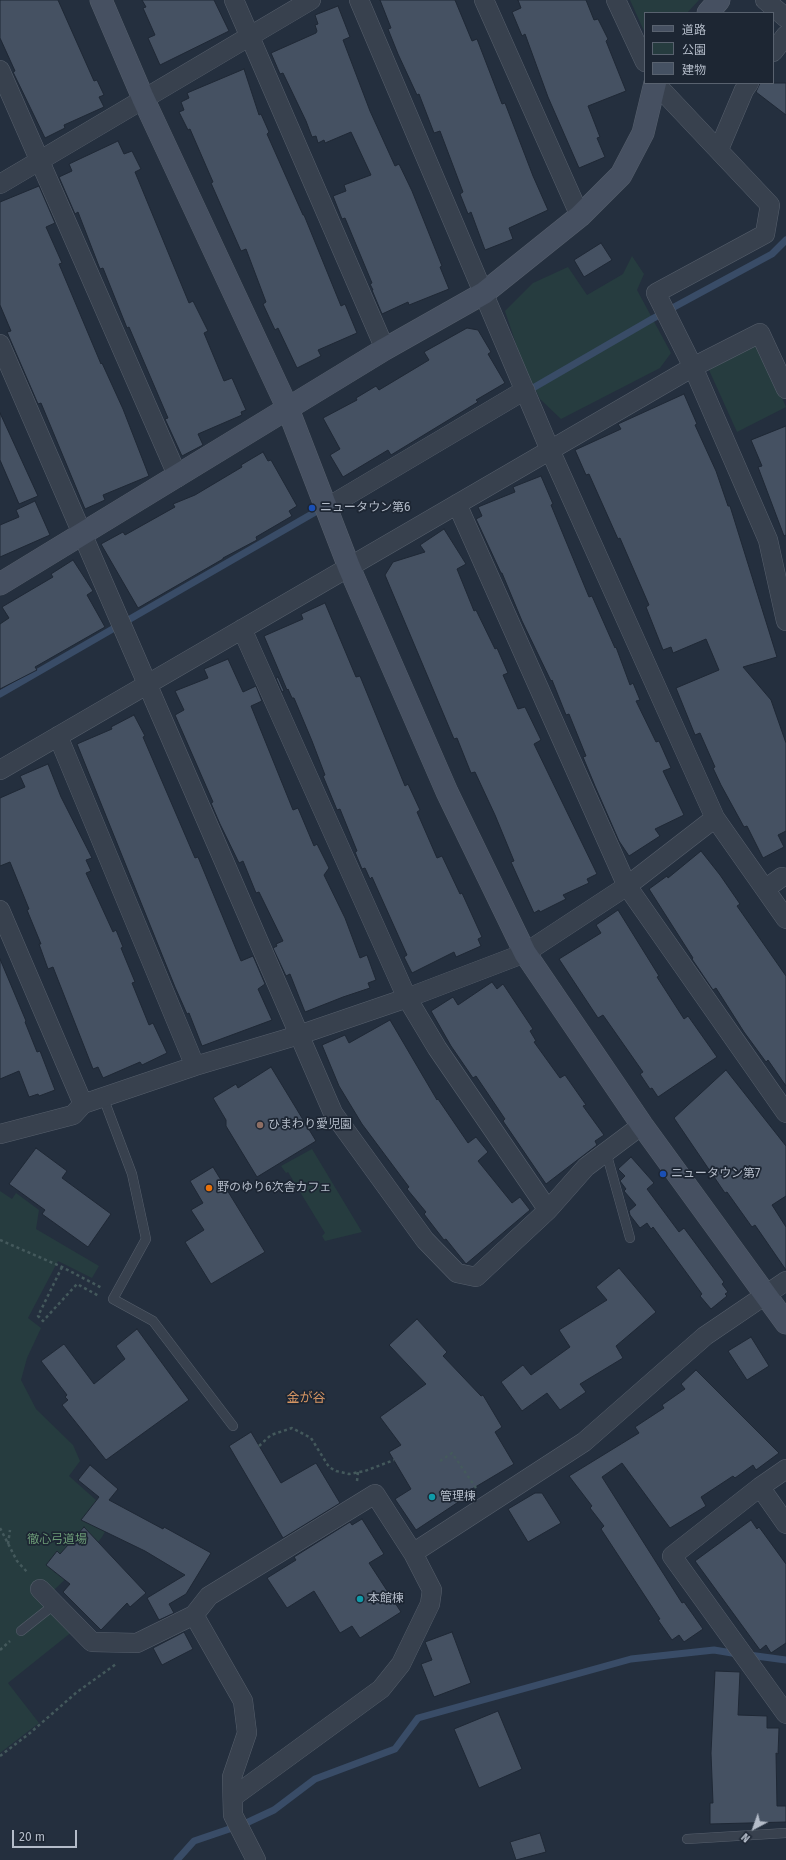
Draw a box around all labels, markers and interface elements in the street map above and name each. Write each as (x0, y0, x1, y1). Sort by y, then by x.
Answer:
legend (644, 12, 774, 84)
text: 道路 (682, 23, 706, 37)
text: 公園 (682, 43, 706, 57)
text: 建物 (682, 63, 706, 77)
place label: ニュータウン第6 (320, 501, 410, 515)
marker: ニュータウン第6 (307, 503, 317, 513)
place label: ひまわり愛児園 (268, 1118, 352, 1132)
marker: ひまわり愛児園 (255, 1120, 265, 1130)
place label: ニュータウン第7 (671, 1167, 760, 1181)
marker: ニュータウン第7 (658, 1169, 668, 1179)
place label: 野のゆり6次舎カフェ (217, 1181, 331, 1195)
marker: 野のゆり6次舎カフェ (204, 1183, 214, 1193)
district label: 金が谷 (287, 1390, 325, 1406)
place label: 管理棟 (440, 1490, 476, 1504)
marker: 管理棟 (427, 1492, 437, 1502)
park label: 徹心弓道場 (27, 1533, 87, 1547)
place label: 本館棟 (368, 1592, 404, 1606)
marker: 本館棟 (355, 1594, 365, 1604)
north arrow (734, 1808, 774, 1848)
scale bar (14, 1822, 79, 1848)
text: 20 m (19, 1830, 45, 1844)
text: N (739, 1830, 753, 1845)

